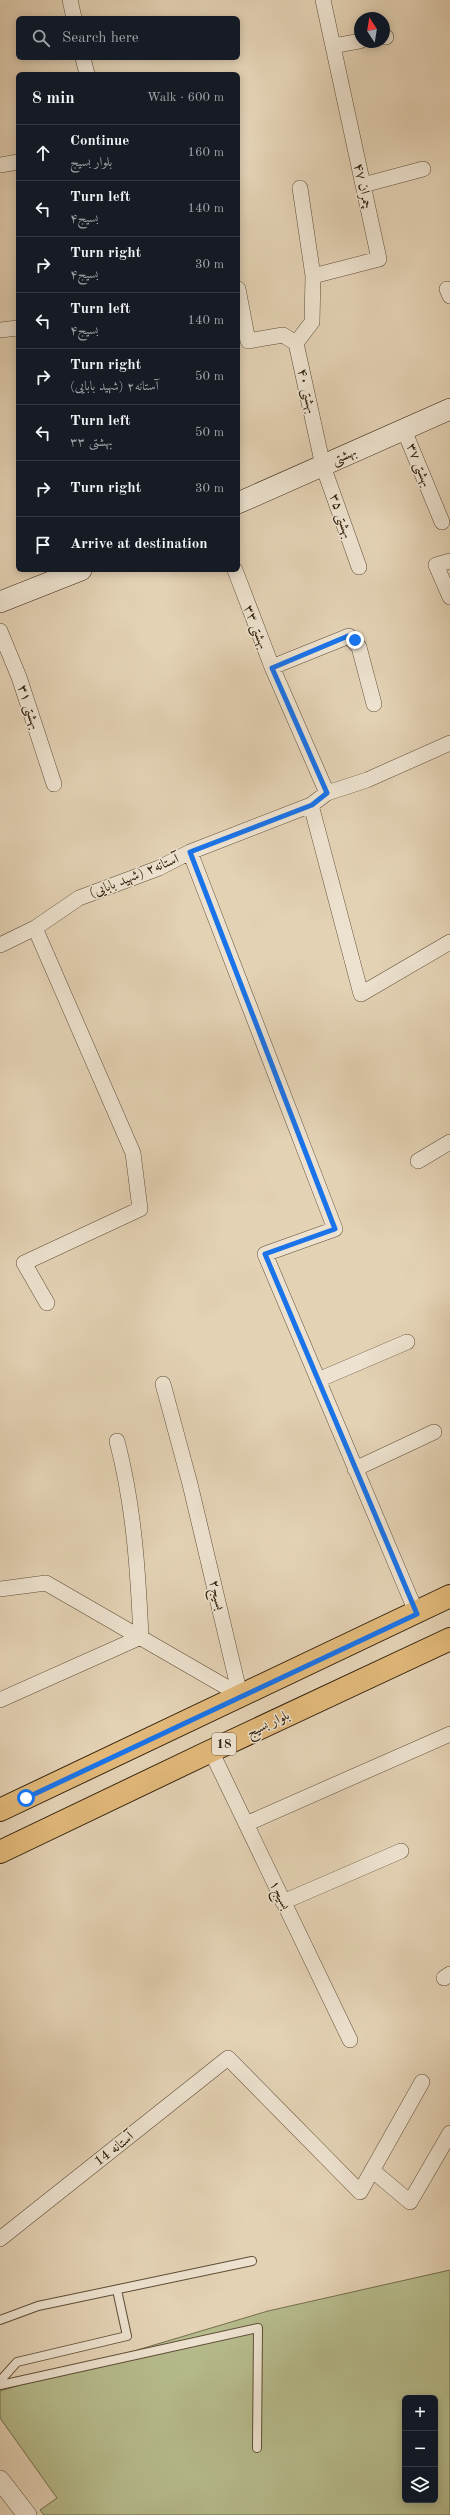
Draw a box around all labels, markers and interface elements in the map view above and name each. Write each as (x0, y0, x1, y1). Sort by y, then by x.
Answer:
north arrow (354, 12, 390, 48)
search box (16, 16, 240, 60)
icon: search (30, 27, 52, 49)
text: Search here (62, 31, 139, 46)
text: 8 min (32, 90, 75, 107)
text: Walk · 600 m (147, 91, 224, 104)
text: Continue (70, 134, 129, 149)
icon: ahead (32, 142, 54, 164)
text: 160 m (187, 146, 224, 159)
text: بلوار بسیج (70, 156, 112, 169)
street label: چمران ۴۷ (350, 162, 375, 210)
text: Turn left (70, 190, 130, 205)
icon: left (32, 198, 54, 220)
text: 140 m (187, 202, 224, 215)
text: بسیج۴ (70, 212, 98, 225)
text: Turn right (70, 246, 141, 261)
icon: right (32, 254, 54, 276)
text: 30 m (195, 258, 224, 271)
text: بسیج۴ (70, 268, 98, 281)
text: Turn left (70, 302, 130, 317)
icon: left (32, 310, 54, 332)
text: 140 m (187, 314, 224, 327)
text: بسیج۴ (70, 324, 98, 337)
text: Turn right (70, 358, 141, 373)
icon: right (32, 366, 54, 388)
street label: بهشتی ۴۰ (293, 367, 319, 415)
text: 50 m (195, 370, 224, 383)
text: آستانه۲ (شهید بابایی) (70, 380, 158, 393)
text: Turn left (70, 414, 130, 429)
icon: left (32, 422, 54, 444)
text: 50 m (195, 426, 224, 439)
text: بهشتی ۳۳ (70, 436, 113, 449)
street label: بهشتی ۳۷ (402, 441, 434, 490)
street label: بهشتی (329, 444, 359, 469)
icon: right (32, 478, 54, 500)
text: Turn right (70, 481, 141, 496)
text: 30 m (195, 482, 224, 495)
street label: بهشتی ۳۵ (325, 492, 355, 541)
icon: arrive (32, 534, 54, 556)
text: Arrive at destination (70, 537, 208, 552)
street label: بهشتی ۳۳ (239, 603, 271, 652)
route end (346, 631, 364, 649)
street label: بهشتی ۳۱ (13, 683, 43, 732)
street label: آستانه۲ (شهید بابایی) (86, 849, 183, 902)
street label: بسیج۲ (202, 1579, 227, 1613)
street label: بلوار بسیج (244, 1708, 294, 1745)
road number: 18 (212, 1733, 236, 1755)
route start (17, 1789, 35, 1807)
street label: بسیج۱ (263, 1878, 293, 1914)
street label: آستانه 14 (90, 2127, 138, 2169)
map controls (402, 2395, 438, 2503)
button: + (402, 2395, 438, 2431)
button: − (402, 2431, 438, 2467)
button: layers (402, 2467, 438, 2503)

